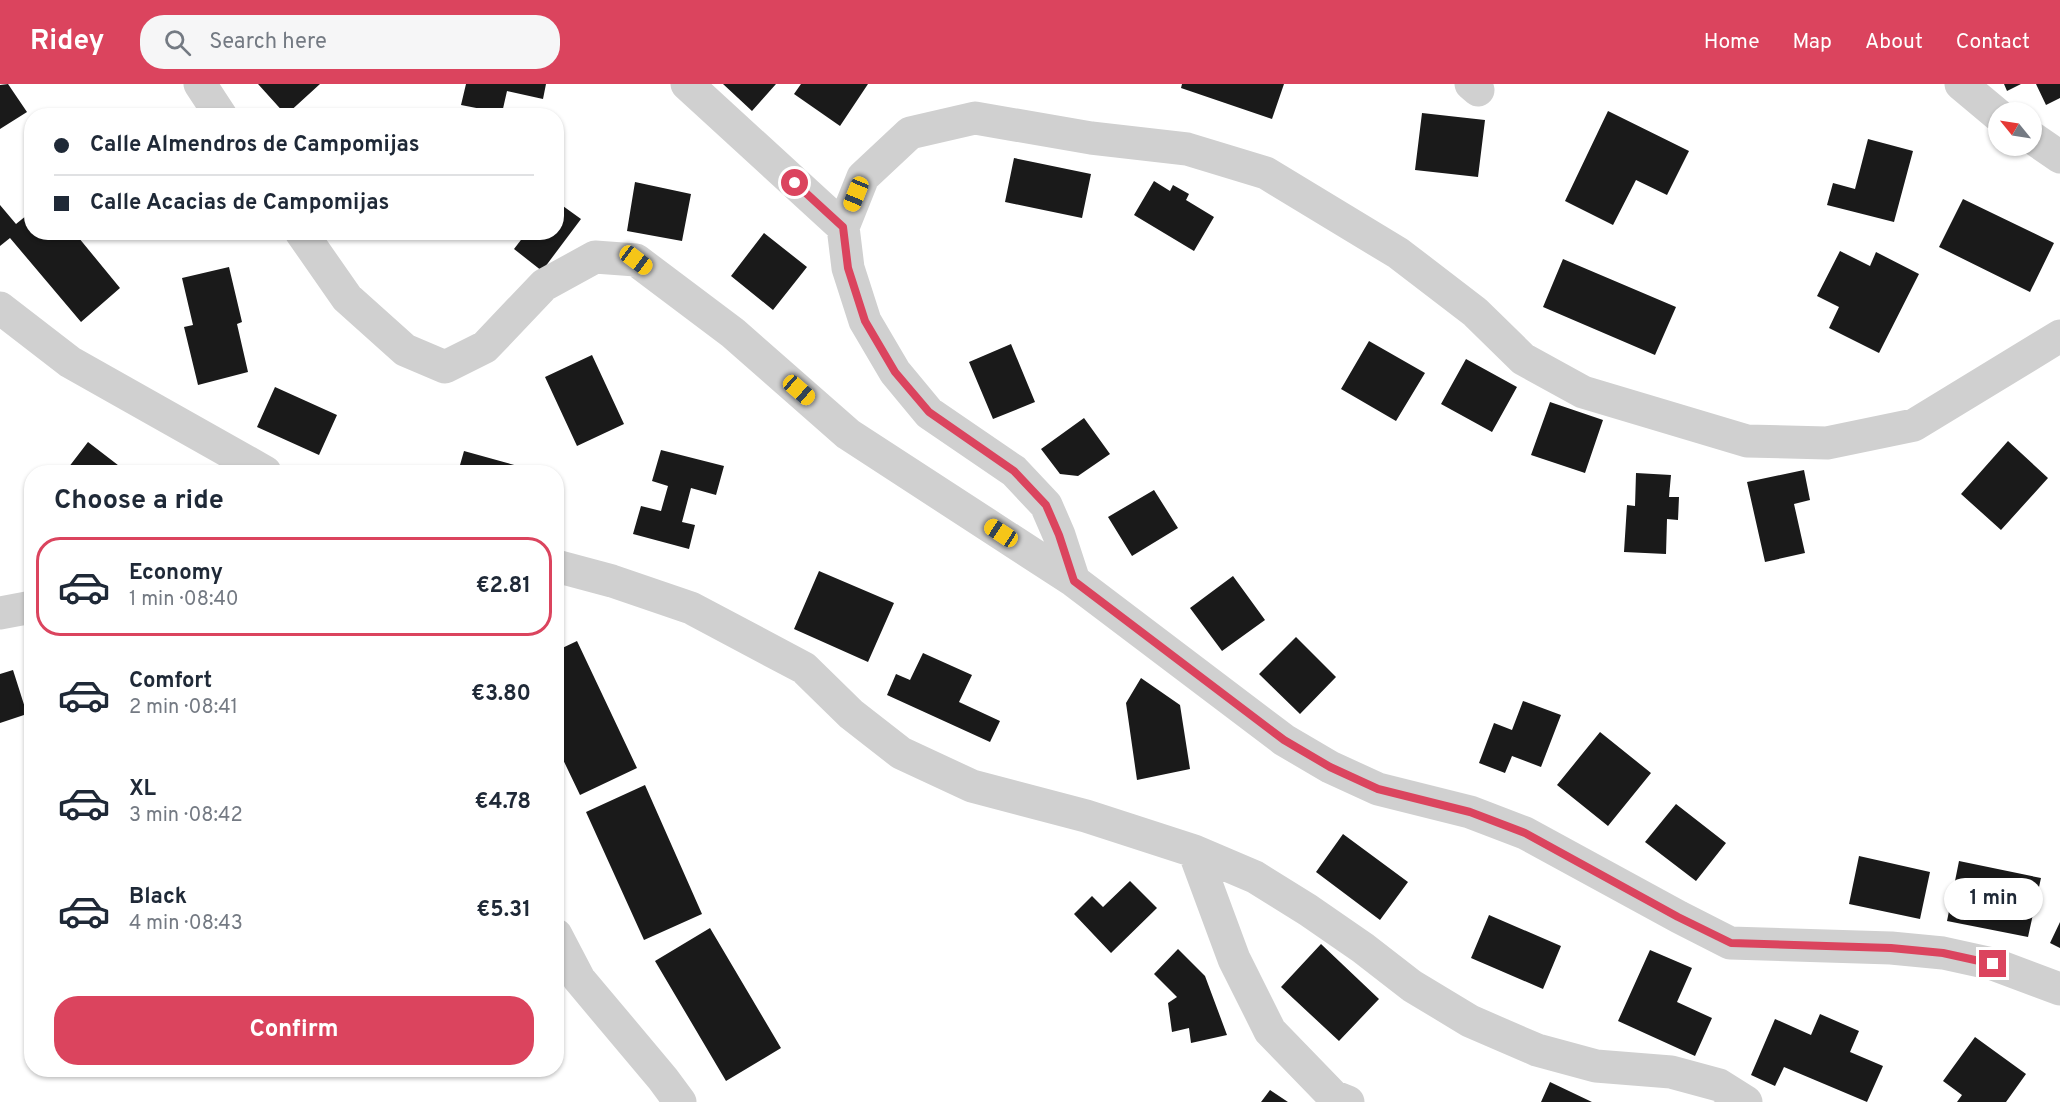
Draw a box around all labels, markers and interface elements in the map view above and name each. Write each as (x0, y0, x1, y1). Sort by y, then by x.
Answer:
search box (140, 15, 560, 69)
text: Ridey (30, 24, 104, 60)
icon: search (161, 26, 194, 59)
text: Search here (209, 29, 327, 56)
text: Home (1704, 29, 1760, 56)
text: Map (1793, 29, 1832, 56)
text: About (1865, 29, 1923, 56)
text: Contact (1956, 29, 2030, 56)
north arrow (1988, 102, 2042, 156)
map controls (1988, 102, 2042, 156)
text: Calle Almendros de Campomijas (90, 132, 420, 159)
route start (781, 169, 808, 196)
car (841, 174, 871, 214)
text: Calle Acacias de Campomijas (90, 190, 389, 217)
car (616, 242, 656, 278)
car (780, 371, 818, 409)
text: Choose a ride (54, 484, 224, 518)
car (981, 516, 1021, 550)
icon: car (57, 560, 111, 614)
text: Economy (129, 560, 223, 587)
text: €2.81 (476, 573, 531, 600)
text: 1 min · 08:40 (129, 587, 239, 613)
icon: car (57, 668, 111, 722)
text: Comfort (129, 668, 212, 695)
text: €3.80 (471, 681, 531, 708)
text: 2 min · 08:41 (129, 695, 238, 721)
icon: car (57, 776, 111, 830)
text: XL (129, 776, 156, 803)
text: €4.78 (474, 789, 531, 816)
text: 3 min · 08:42 (129, 803, 243, 829)
callout: 1 min (1944, 877, 2042, 919)
icon: car (57, 884, 111, 938)
text: Black (129, 884, 187, 911)
text: 1 min (1969, 886, 2018, 912)
text: €5.31 (476, 897, 531, 924)
text: 4 min · 08:43 (129, 911, 243, 937)
route end (1979, 950, 2006, 977)
button: Confirm (54, 996, 534, 1065)

